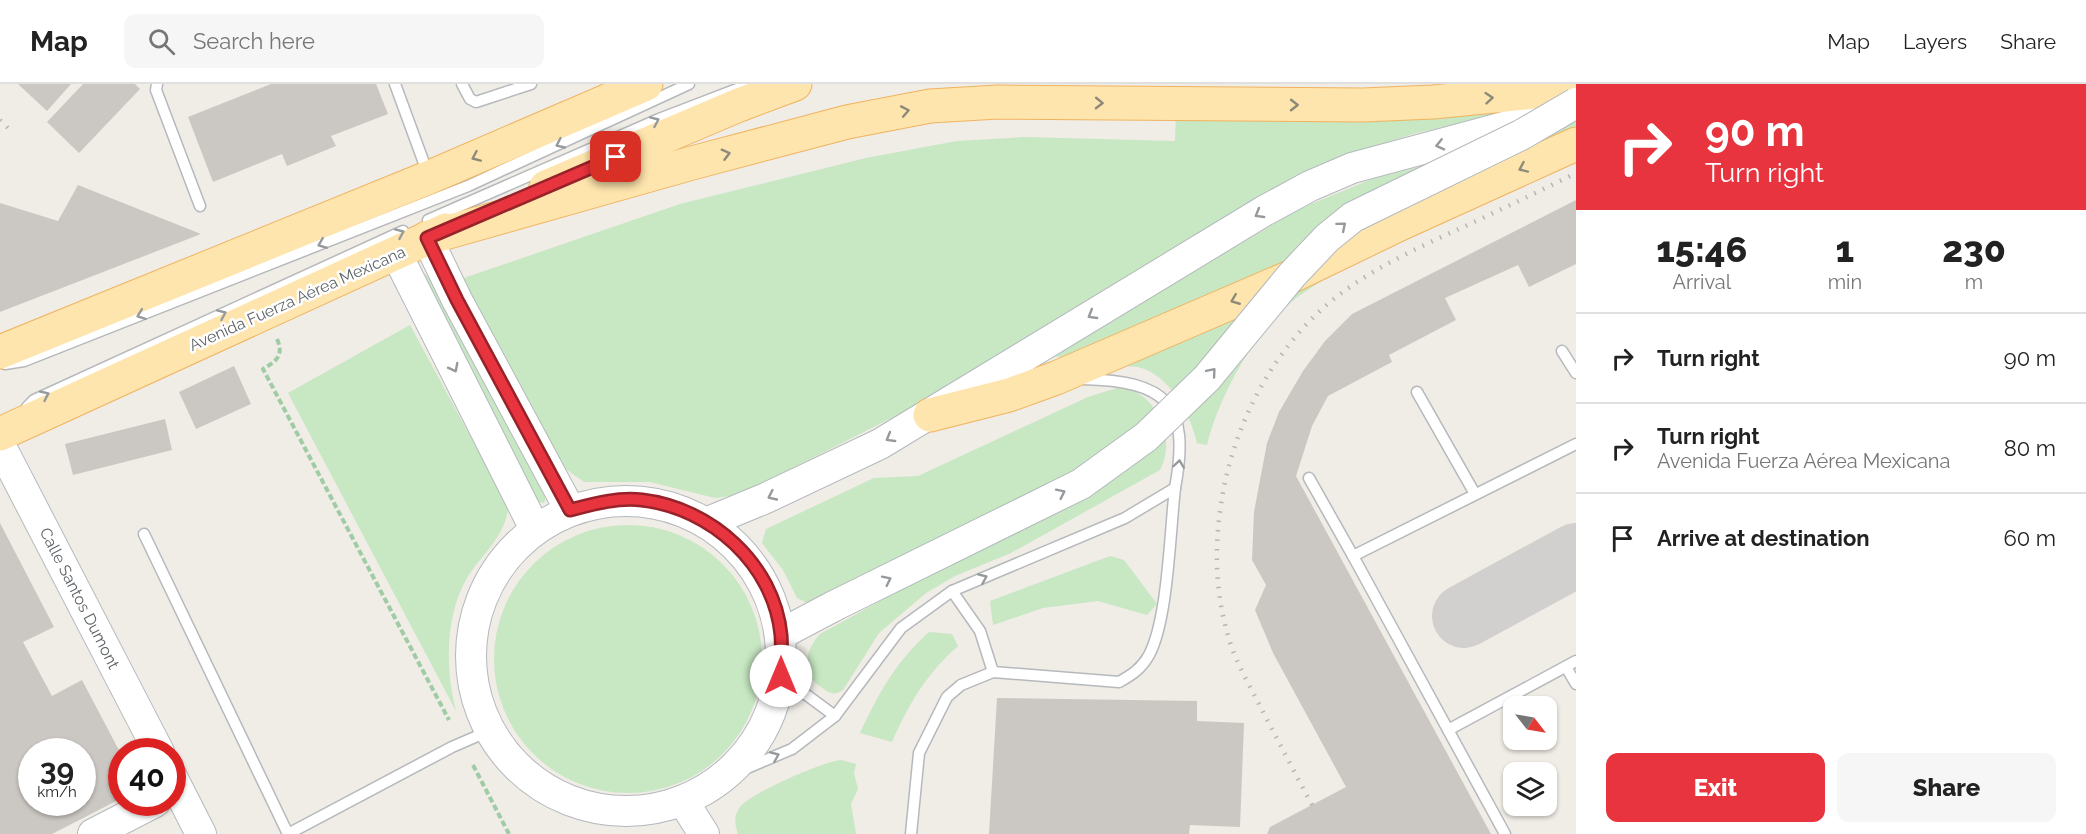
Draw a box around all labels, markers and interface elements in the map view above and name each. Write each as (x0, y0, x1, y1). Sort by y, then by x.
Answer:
search box (124, 14, 544, 68)
text: Map (30, 25, 88, 58)
icon: search (145, 25, 178, 58)
text: Search here (193, 28, 315, 54)
text: Map (1827, 29, 1870, 54)
text: Layers (1903, 29, 1967, 54)
text: Share (2000, 29, 2056, 54)
one-way arrow (1484, 92, 1493, 105)
one-way arrow (1095, 97, 1104, 109)
one-way arrow (1290, 99, 1299, 111)
one-way arrow (899, 105, 909, 118)
text: 90 m (1705, 107, 1805, 156)
icon: right (1606, 108, 1684, 186)
one-way arrow (648, 116, 659, 128)
pin (590, 131, 641, 182)
one-way arrow (555, 136, 566, 148)
one-way arrow (1435, 137, 1445, 150)
icon: arrive (599, 140, 632, 173)
one-way arrow (721, 148, 731, 161)
one-way arrow (472, 149, 483, 161)
text: Turn right (1705, 157, 1824, 188)
one-way arrow (1518, 161, 1529, 173)
one-way arrow (1255, 207, 1265, 218)
one-way arrow (1335, 222, 1346, 233)
one-way arrow (393, 228, 404, 240)
text: 15:46 (1656, 228, 1748, 270)
text: 1 (1836, 228, 1854, 270)
text: 230 (1942, 228, 2006, 270)
one-way arrow (317, 237, 328, 249)
street label: Avenida Fuerza Aérea Mexicana (186, 242, 408, 355)
text: Arrival (1673, 270, 1731, 294)
text: min (1828, 270, 1862, 294)
text: m (1965, 270, 1983, 294)
one-way arrow (1230, 293, 1241, 305)
one-way arrow (1088, 307, 1098, 319)
one-way arrow (136, 308, 147, 321)
one-way arrow (215, 309, 226, 321)
icon: right (1606, 342, 1639, 375)
text: Turn right (1657, 345, 1760, 371)
text: 90 m (2004, 345, 2056, 371)
one-way arrow (447, 362, 458, 373)
one-way arrow (1205, 368, 1216, 379)
one-way arrow (38, 391, 49, 403)
text: Turn right (1657, 423, 1760, 449)
one-way arrow (885, 431, 896, 443)
icon: right (1606, 432, 1639, 465)
text: 80 m (2004, 435, 2056, 461)
text: Avenida Fuerza Aérea Mexicana (1657, 449, 1950, 473)
one-way arrow (1172, 459, 1184, 468)
one-way arrow (767, 488, 778, 500)
one-way arrow (1055, 489, 1066, 501)
icon: arrive (1606, 522, 1639, 555)
street label: Calle Santos Dumont (36, 524, 124, 673)
text: Arrive at destination (1657, 525, 1870, 551)
text: 60 m (2003, 525, 2056, 551)
one-way arrow (977, 573, 988, 585)
one-way arrow (880, 576, 891, 587)
position arrow (749, 644, 813, 708)
north arrow (1503, 696, 1557, 750)
map controls (1503, 696, 1557, 816)
speed limit sign: 40 (108, 738, 186, 816)
one-way arrow (768, 751, 779, 763)
text: 39 (40, 752, 74, 787)
button: Exit (1606, 753, 1825, 822)
button: Share (1837, 753, 2056, 822)
button: layers (1503, 762, 1557, 816)
text: km/h (37, 783, 77, 801)

